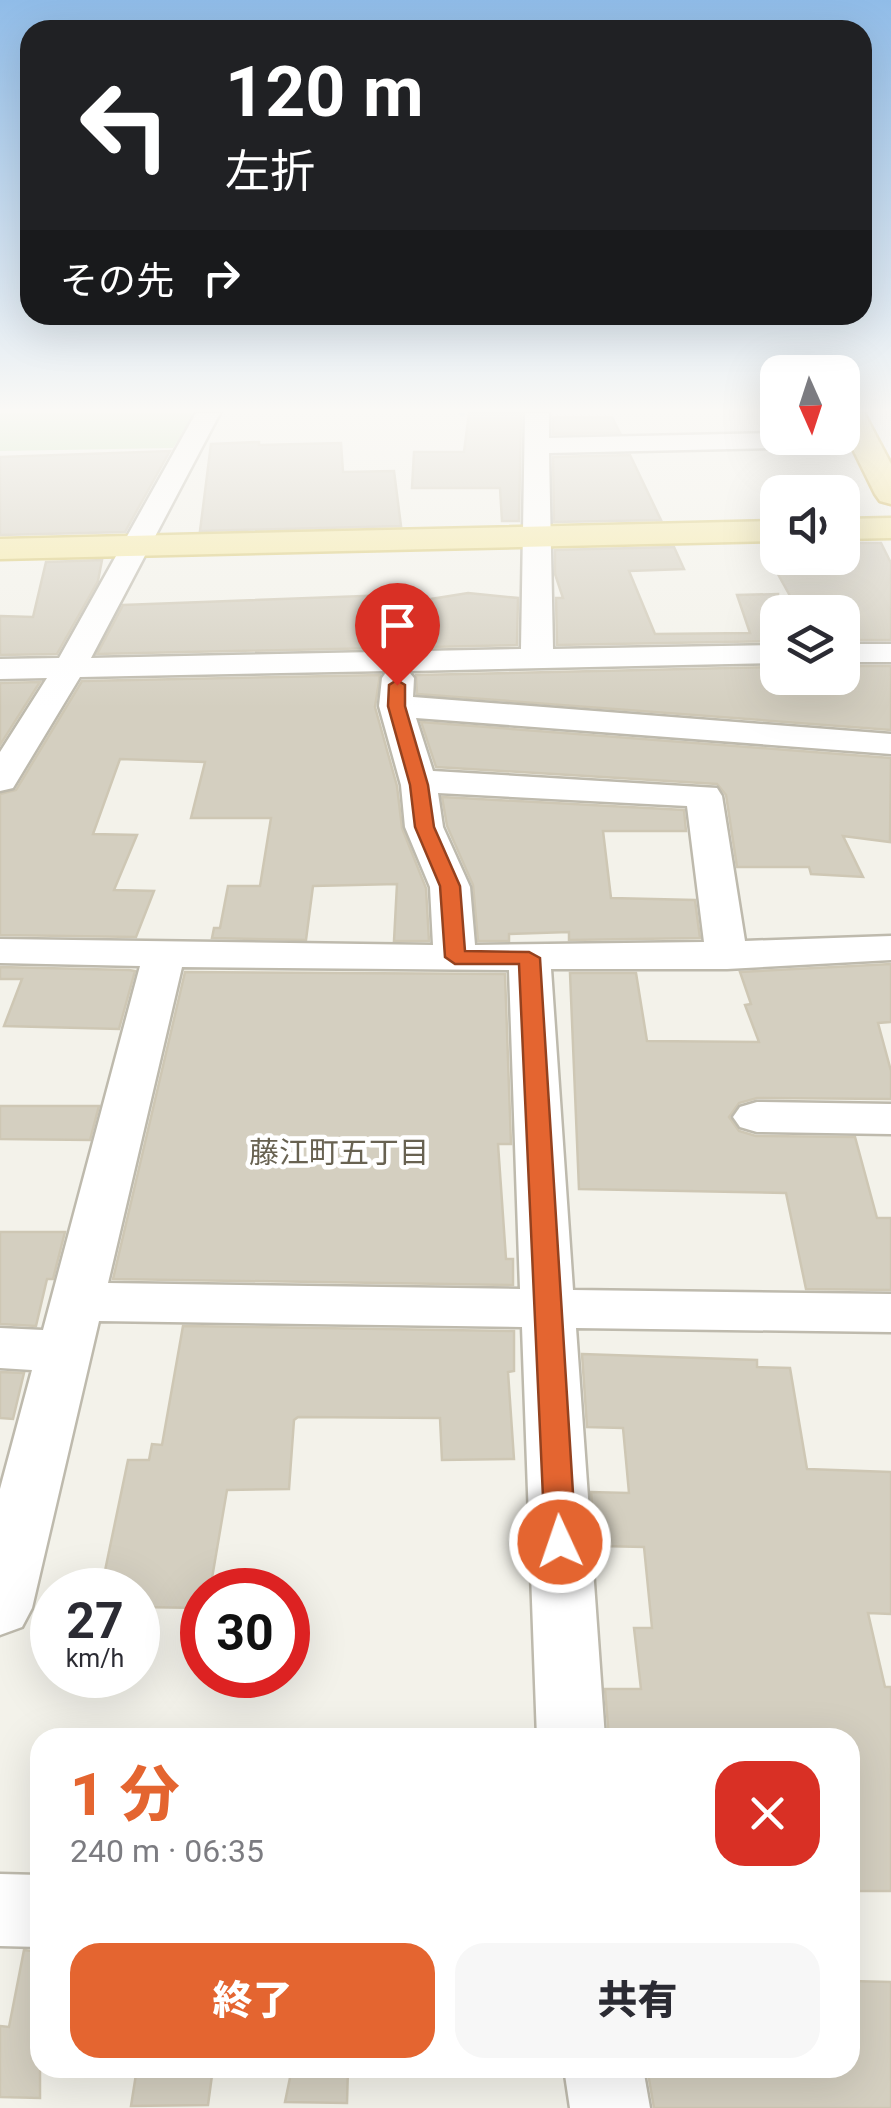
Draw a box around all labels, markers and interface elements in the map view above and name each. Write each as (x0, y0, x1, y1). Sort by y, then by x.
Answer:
text: 120 m (225, 51, 424, 133)
icon: left (60, 60, 190, 190)
text: 左折 (225, 145, 315, 198)
icon: right (194, 250, 249, 305)
text: その先 (60, 259, 174, 303)
north arrow (760, 355, 860, 455)
map controls (760, 355, 860, 695)
button: sound (760, 475, 860, 575)
pin (355, 583, 440, 686)
button: layers (760, 595, 860, 695)
icon: arrive (370, 598, 425, 653)
district label: 藤江町五丁目 (249, 1135, 429, 1170)
position arrow (508, 1490, 612, 1594)
speed limit sign: 30 (180, 1568, 310, 1698)
text: 27 (66, 1592, 124, 1650)
text: km/h (66, 1644, 124, 1673)
text: 1 分 (70, 1759, 180, 1830)
button: close (715, 1761, 820, 1866)
text: 240 m · 06:35 (70, 1832, 264, 1870)
button: 終了 (70, 1943, 435, 2058)
button: 共有 (455, 1943, 820, 2058)

